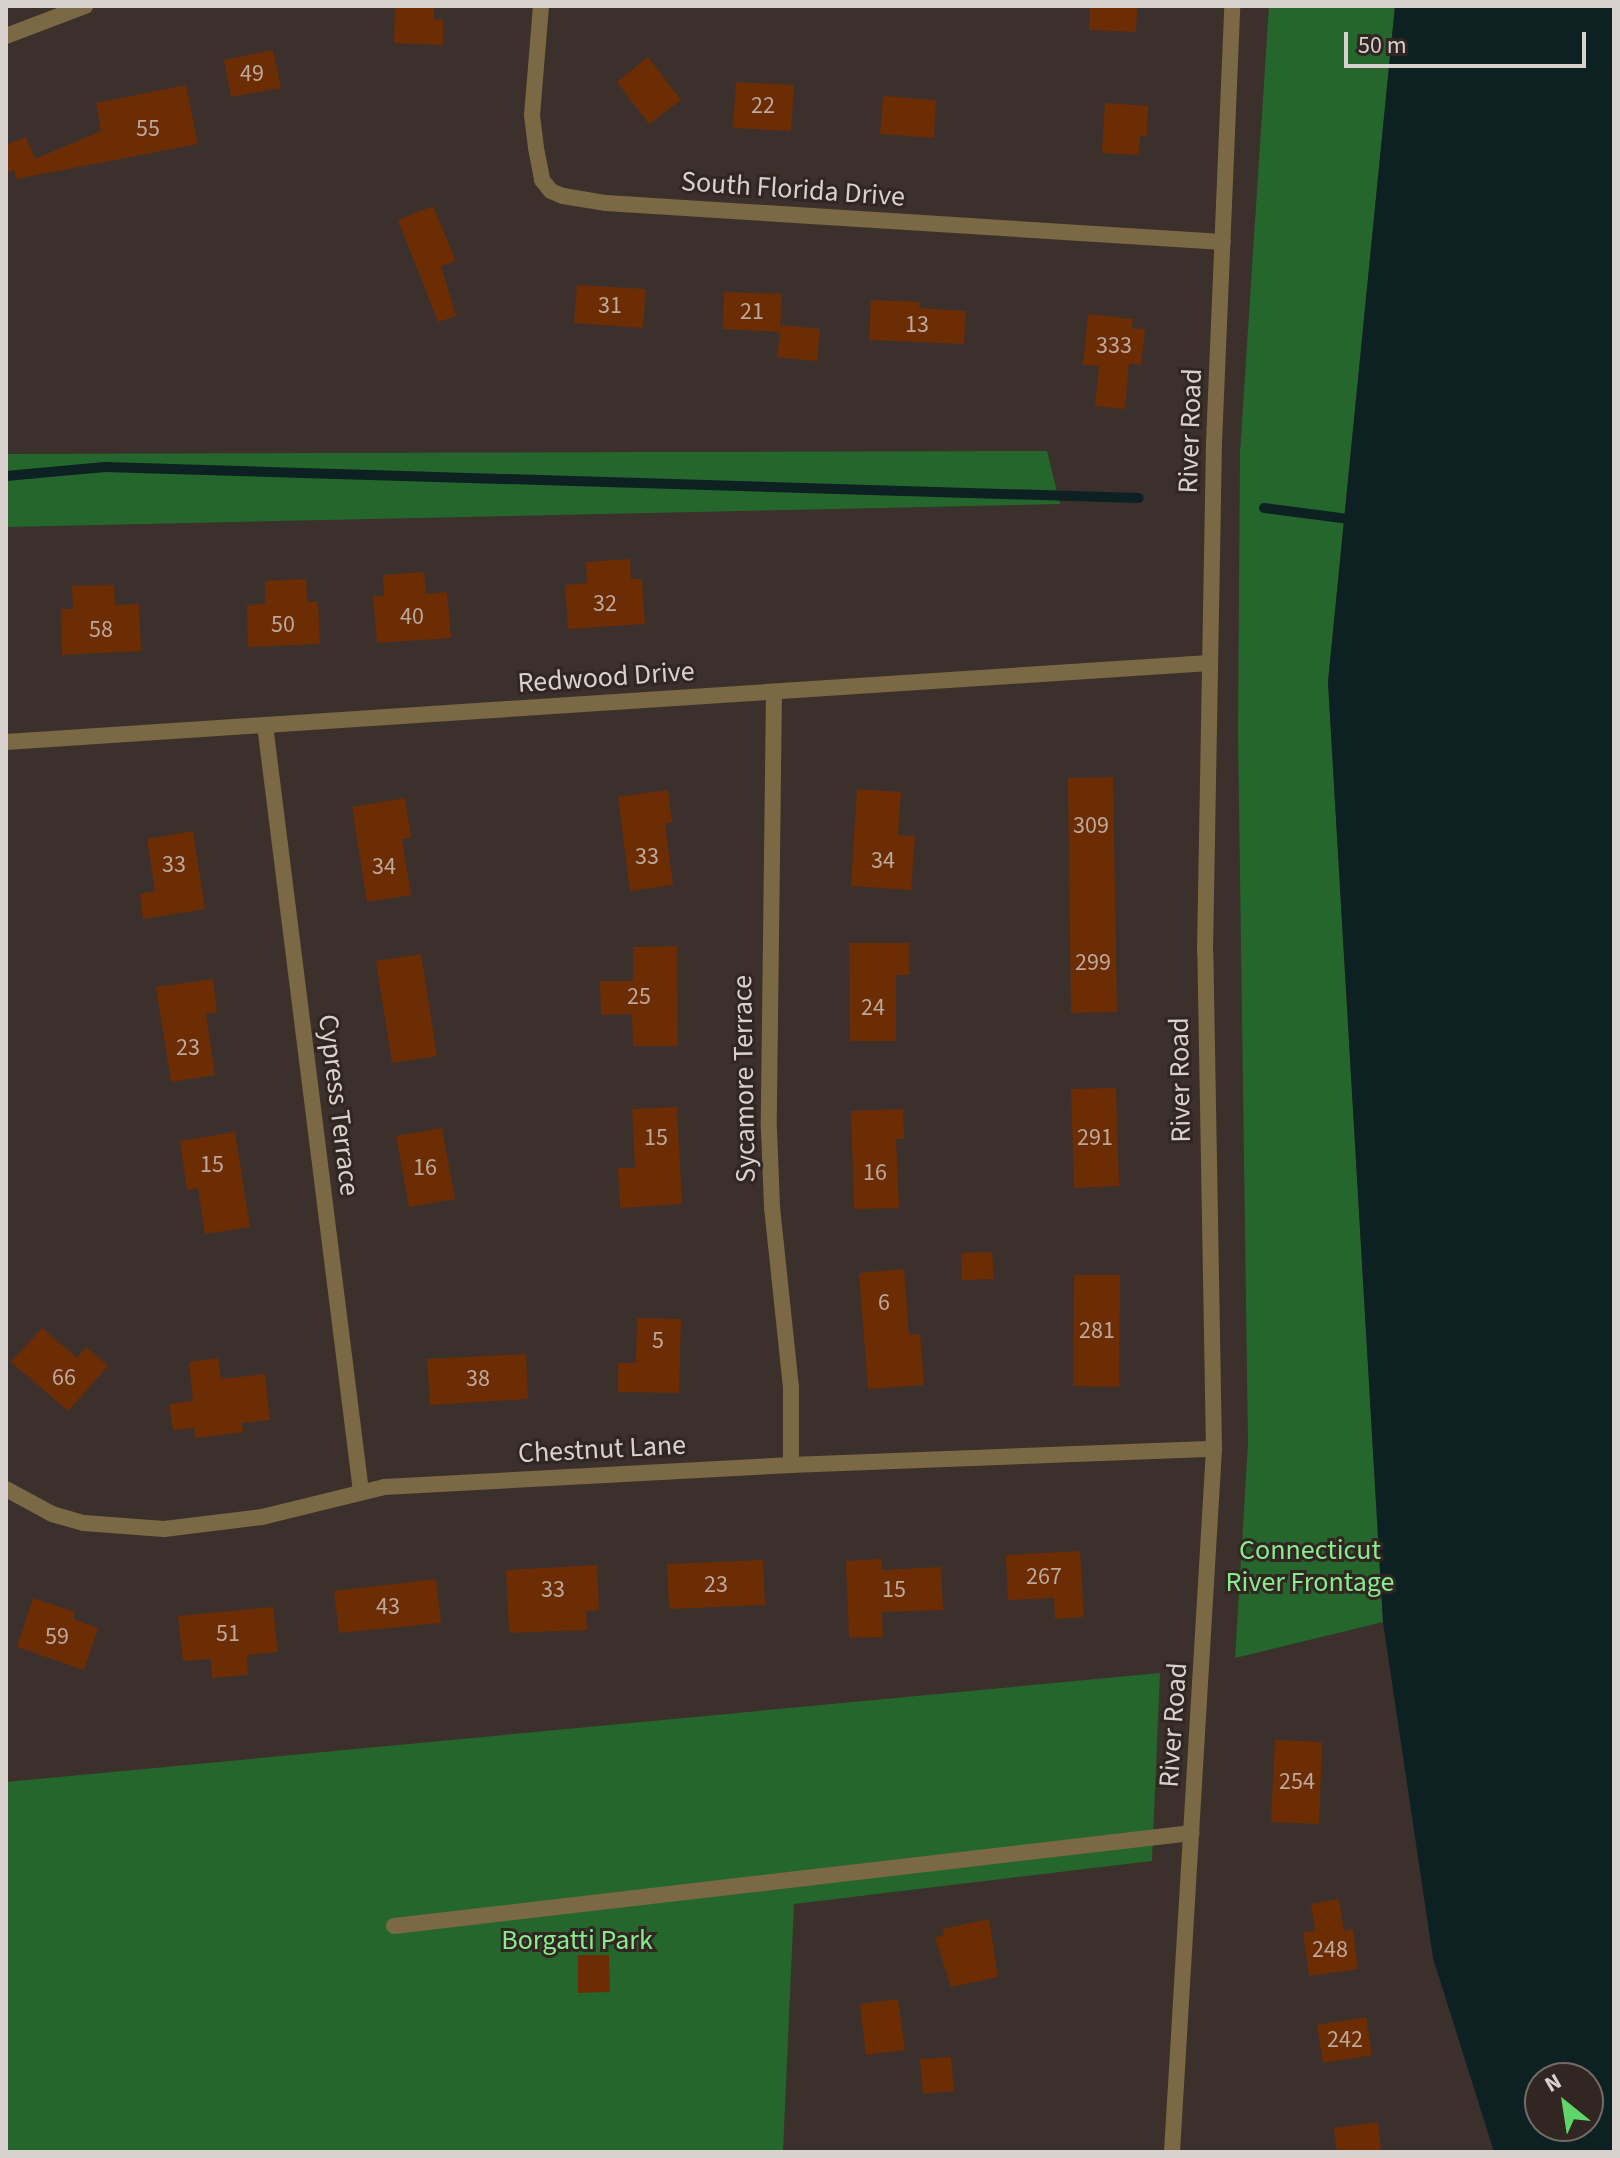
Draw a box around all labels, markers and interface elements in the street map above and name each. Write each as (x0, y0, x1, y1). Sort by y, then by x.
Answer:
scale bar (1348, 16, 1590, 66)
text: 50 m (1358, 28, 1407, 63)
house number: 49 (240, 60, 264, 88)
house number: 22 (751, 92, 775, 120)
house number: 55 (136, 115, 160, 143)
street label: South Florida Drive (680, 164, 906, 214)
house number: 31 (598, 292, 622, 320)
house number: 21 (740, 298, 764, 326)
house number: 13 (905, 311, 929, 339)
house number: 333 (1096, 332, 1132, 360)
street label: River Road (1171, 368, 1209, 494)
house number: 32 (593, 590, 617, 618)
house number: 40 (400, 603, 424, 631)
house number: 50 (271, 611, 295, 639)
house number: 58 (89, 616, 113, 644)
street label: Redwood Drive (516, 654, 696, 700)
house number: 309 (1073, 812, 1109, 840)
house number: 33 (635, 843, 659, 871)
house number: 34 (871, 847, 895, 875)
house number: 33 (162, 851, 186, 879)
house number: 34 (372, 853, 396, 881)
house number: 299 (1075, 949, 1111, 977)
street label: Sycamore Terrace (725, 975, 763, 1183)
house number: 25 (627, 983, 651, 1011)
house number: 24 (861, 994, 885, 1022)
street label: Cypress Terrace (311, 1012, 367, 1198)
street label: River Road (1162, 1017, 1198, 1143)
house number: 23 (176, 1034, 200, 1062)
house number: 15 (644, 1124, 668, 1152)
house number: 291 (1077, 1124, 1113, 1152)
house number: 15 (200, 1151, 224, 1179)
house number: 16 (413, 1154, 437, 1182)
house number: 16 (863, 1159, 887, 1187)
house number: 6 (878, 1289, 890, 1317)
house number: 281 (1079, 1317, 1115, 1345)
house number: 5 (652, 1327, 664, 1355)
house number: 66 (52, 1364, 76, 1392)
house number: 38 (466, 1365, 490, 1393)
street label: Chestnut Lane (517, 1428, 687, 1470)
park label: Connecticut River Frontage (1226, 1533, 1394, 1599)
house number: 267 (1026, 1563, 1062, 1591)
house number: 23 (704, 1571, 728, 1599)
house number: 33 (541, 1576, 565, 1604)
house number: 15 (882, 1576, 906, 1604)
house number: 43 (376, 1593, 400, 1621)
house number: 51 (216, 1620, 240, 1648)
house number: 59 (45, 1623, 69, 1651)
street label: River Road (1152, 1661, 1194, 1789)
house number: 254 (1279, 1768, 1315, 1796)
park label: Borgatti Park (501, 1923, 653, 1957)
house number: 248 (1312, 1936, 1348, 1964)
house number: 242 (1327, 2026, 1363, 2054)
north arrow (1524, 2062, 1604, 2142)
text: N (1539, 2065, 1567, 2100)

